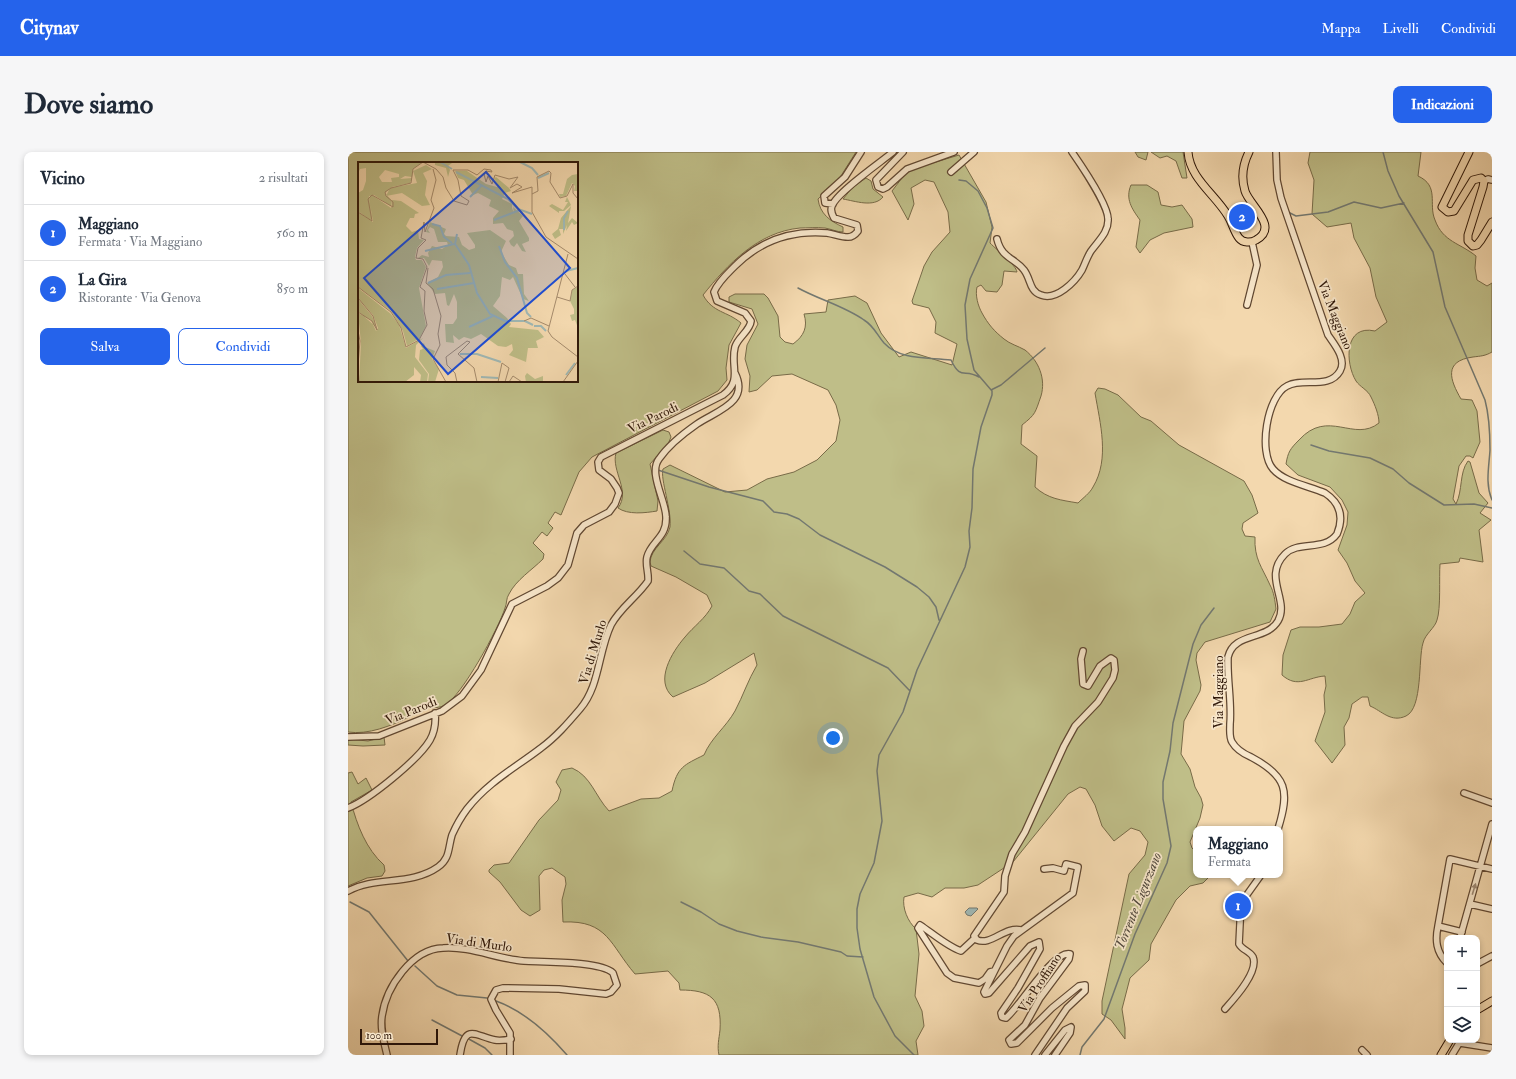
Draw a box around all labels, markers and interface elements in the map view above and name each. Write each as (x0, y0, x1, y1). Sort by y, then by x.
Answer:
text: Citynav (20, 16, 79, 40)
text: Mappa (1321, 20, 1360, 37)
text: Livelli (1382, 20, 1419, 37)
text: Condividi (1441, 20, 1496, 37)
button: Indicazioni (1393, 86, 1492, 123)
text: Dove siamo (24, 87, 153, 122)
inset map (358, 162, 578, 382)
text: Vicino (40, 168, 85, 189)
text: 2 risultati (259, 170, 308, 186)
pin: 2 (1229, 202, 1255, 232)
text: Maggiano (78, 215, 138, 234)
text: 1 (51, 225, 55, 241)
text: 560 m (276, 225, 308, 241)
text: Fermata · Via Maggiano (78, 234, 202, 250)
text: La Gira (78, 271, 127, 290)
street label: Via Maggiano (1314, 278, 1356, 352)
text: 2 (50, 281, 56, 297)
text: 850 m (277, 281, 308, 297)
text: Ristorante · Via Genova (78, 290, 201, 306)
button: Salva (40, 328, 170, 365)
button: Condividi (178, 328, 308, 365)
street label: Via Parodi (625, 399, 681, 437)
street label: Via di Murlo (576, 618, 610, 686)
street label: Via Maggiano (1211, 655, 1227, 729)
street label: Via Parodi (383, 693, 440, 729)
your location (823, 728, 843, 748)
popup (1193, 826, 1283, 878)
text: Maggiano (1208, 835, 1268, 854)
water label: Torrente Ligurzano (1111, 850, 1165, 952)
text: Fermata (1208, 854, 1251, 870)
one-way arrow (1471, 883, 1477, 895)
pin: 1 (1225, 891, 1251, 921)
street label: Via di Murlo (445, 930, 513, 956)
map controls (1444, 935, 1480, 1043)
button: + (1444, 935, 1480, 971)
street label: Via Proffiano (1015, 950, 1065, 1016)
button: − (1444, 971, 1480, 1007)
button: layers (1444, 1007, 1480, 1043)
scale bar (360, 1027, 438, 1046)
text: 100 m (366, 1029, 392, 1042)

